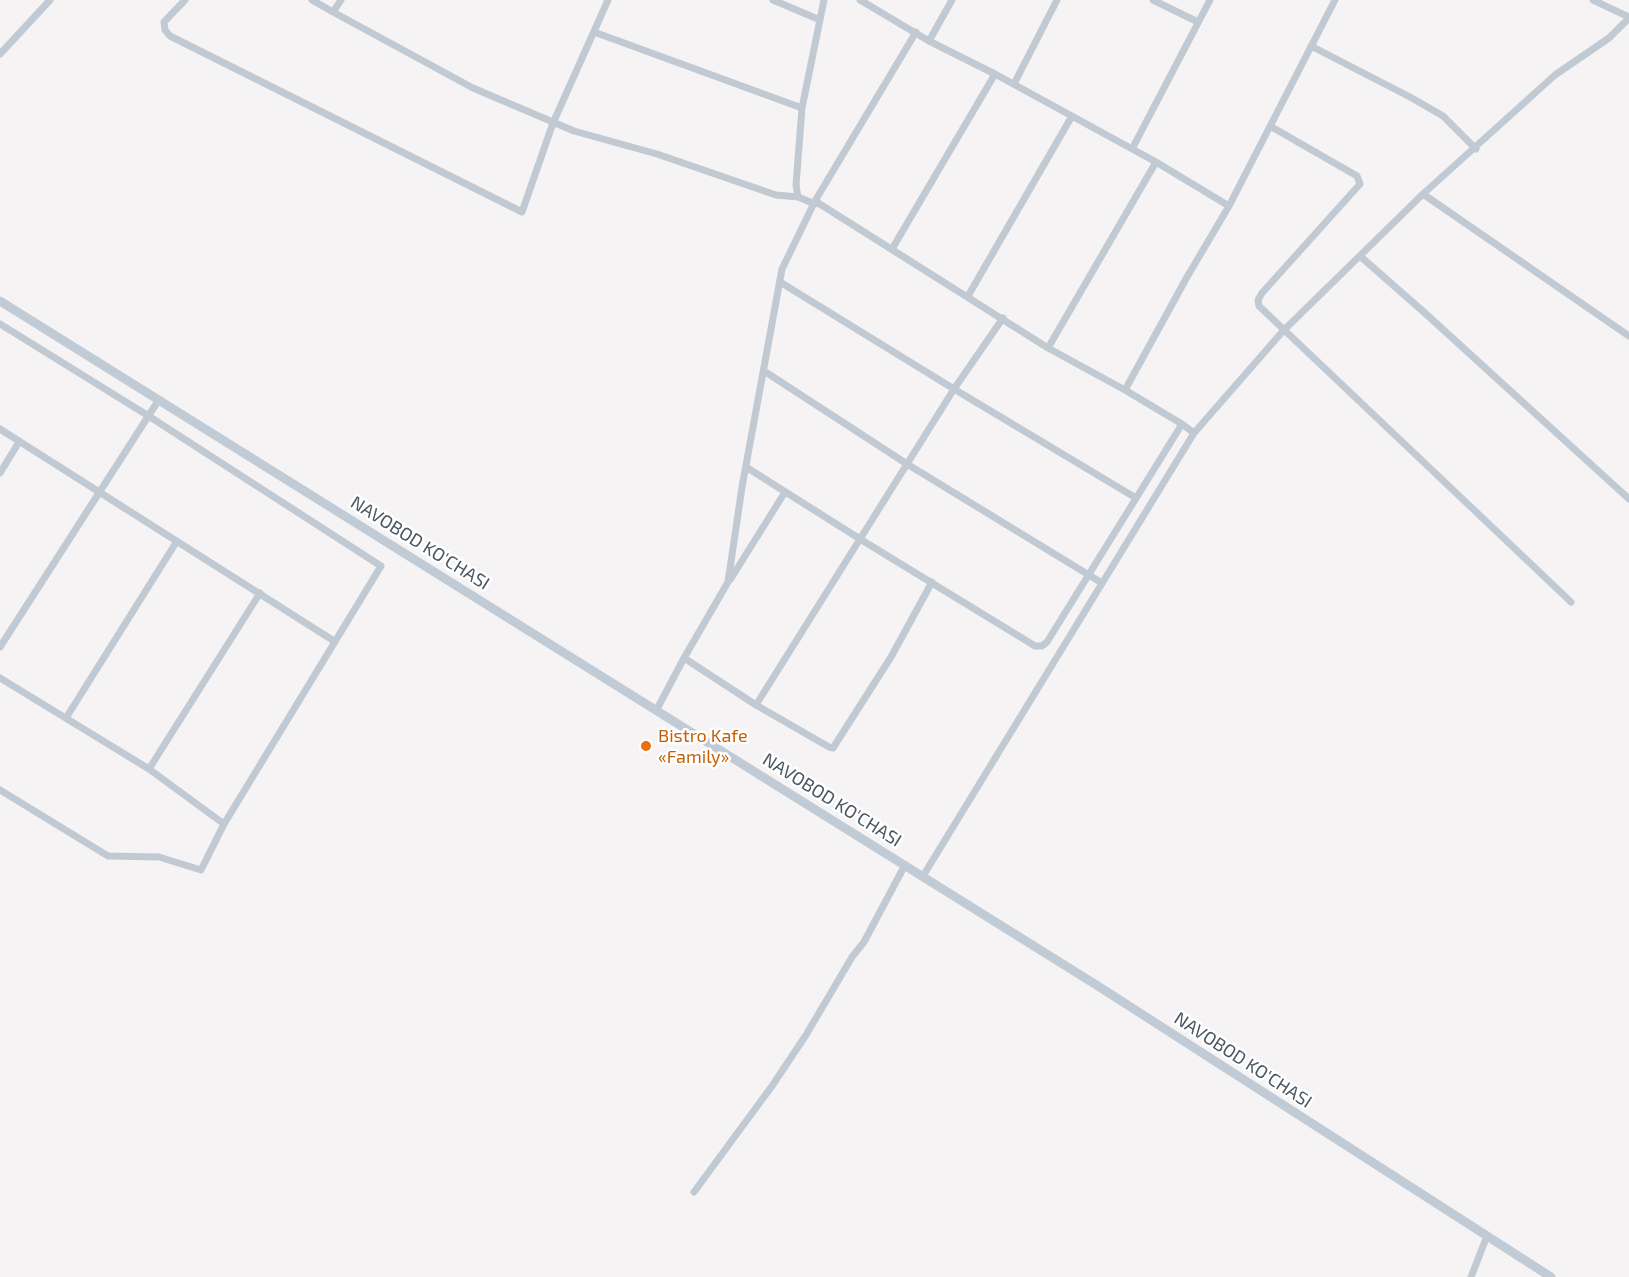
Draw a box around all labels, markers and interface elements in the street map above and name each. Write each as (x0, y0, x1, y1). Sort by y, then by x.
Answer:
street label: NAVOBOD KO'CHASI (347, 492, 493, 594)
place label: Bistro Kafe «Family» (658, 725, 748, 768)
marker: Bistro Kafe «Family» (639, 739, 653, 753)
street label: NAVOBOD KO'CHASI (759, 749, 905, 851)
street label: NAVOBOD KO'CHASI (1170, 1007, 1316, 1113)

